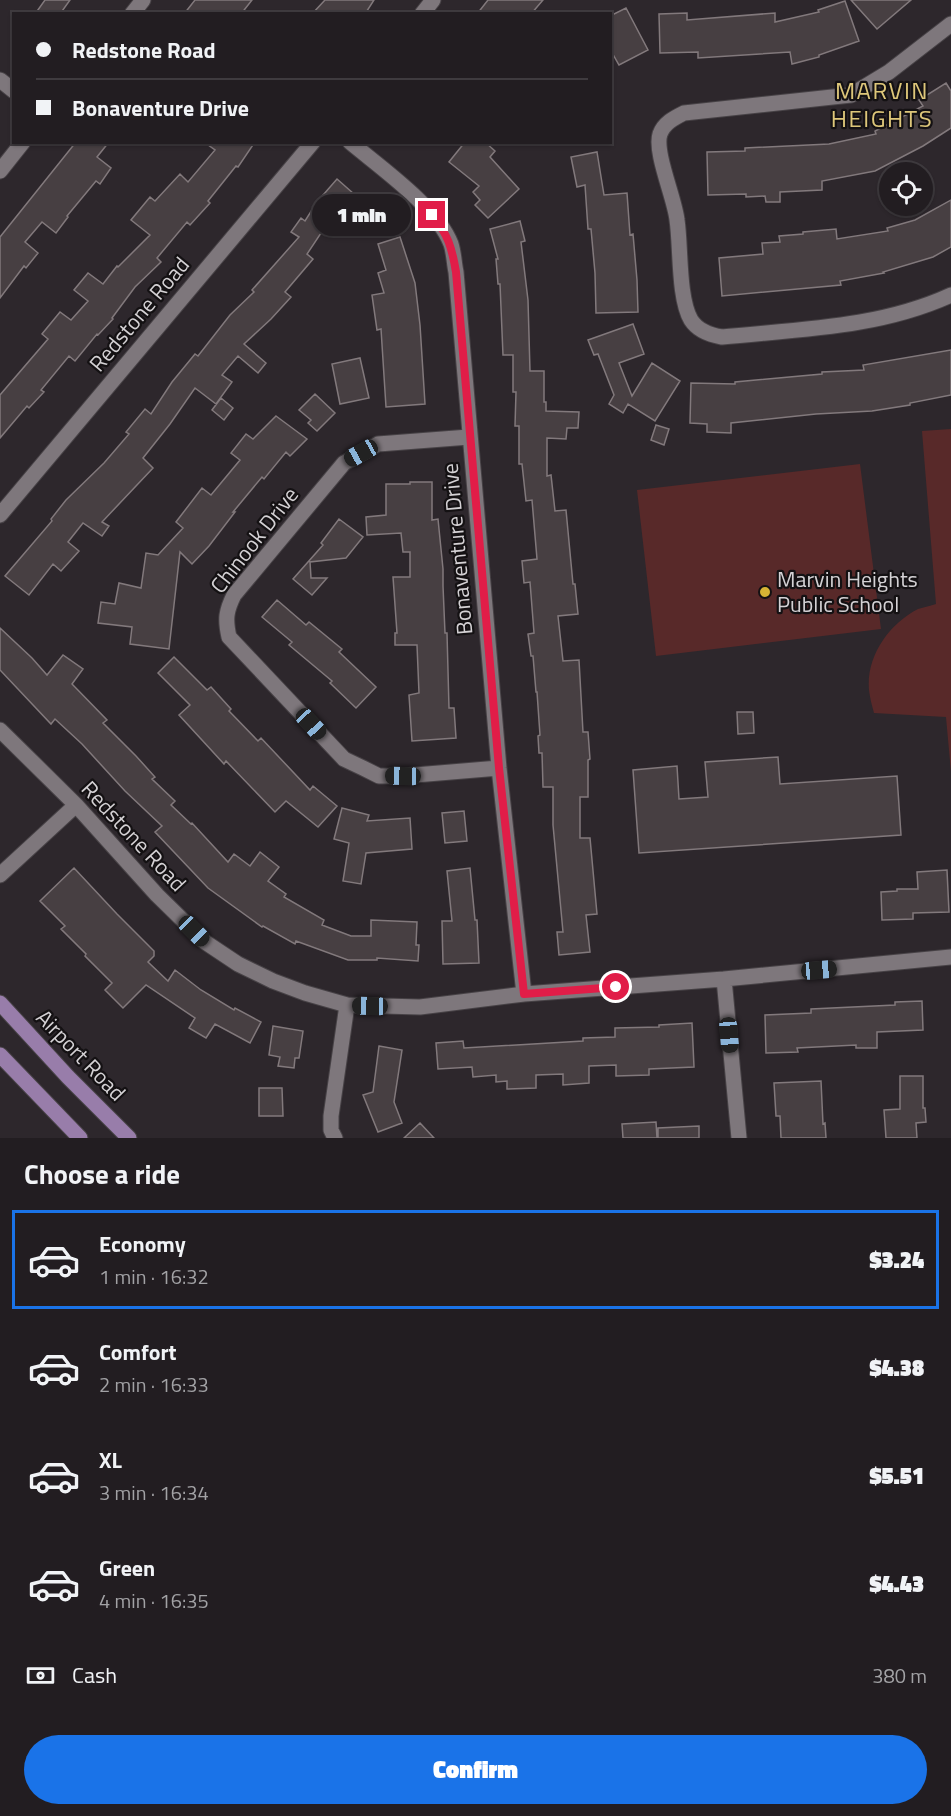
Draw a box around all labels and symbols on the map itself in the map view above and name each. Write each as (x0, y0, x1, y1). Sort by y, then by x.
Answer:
district label: MARVIN HEIGHTS (831, 72, 933, 136)
callout: 1 min (312, 194, 411, 236)
route end (418, 201, 445, 228)
street label: Redstone Road (81, 249, 197, 379)
car (341, 436, 381, 470)
street label: Bonaventure Drive (433, 462, 481, 636)
street label: Chinook Drive (201, 479, 307, 601)
place label: Marvin Heights Public School (777, 562, 918, 621)
marker: Marvin Heights Public School (758, 585, 772, 599)
car (292, 705, 330, 743)
car (385, 767, 421, 785)
street label: Redstone Road (73, 773, 195, 899)
car (175, 912, 213, 950)
car (800, 959, 838, 981)
route start (602, 973, 629, 1000)
car (352, 997, 388, 1015)
street label: Airport Road (28, 1001, 134, 1109)
car (718, 1016, 740, 1054)

